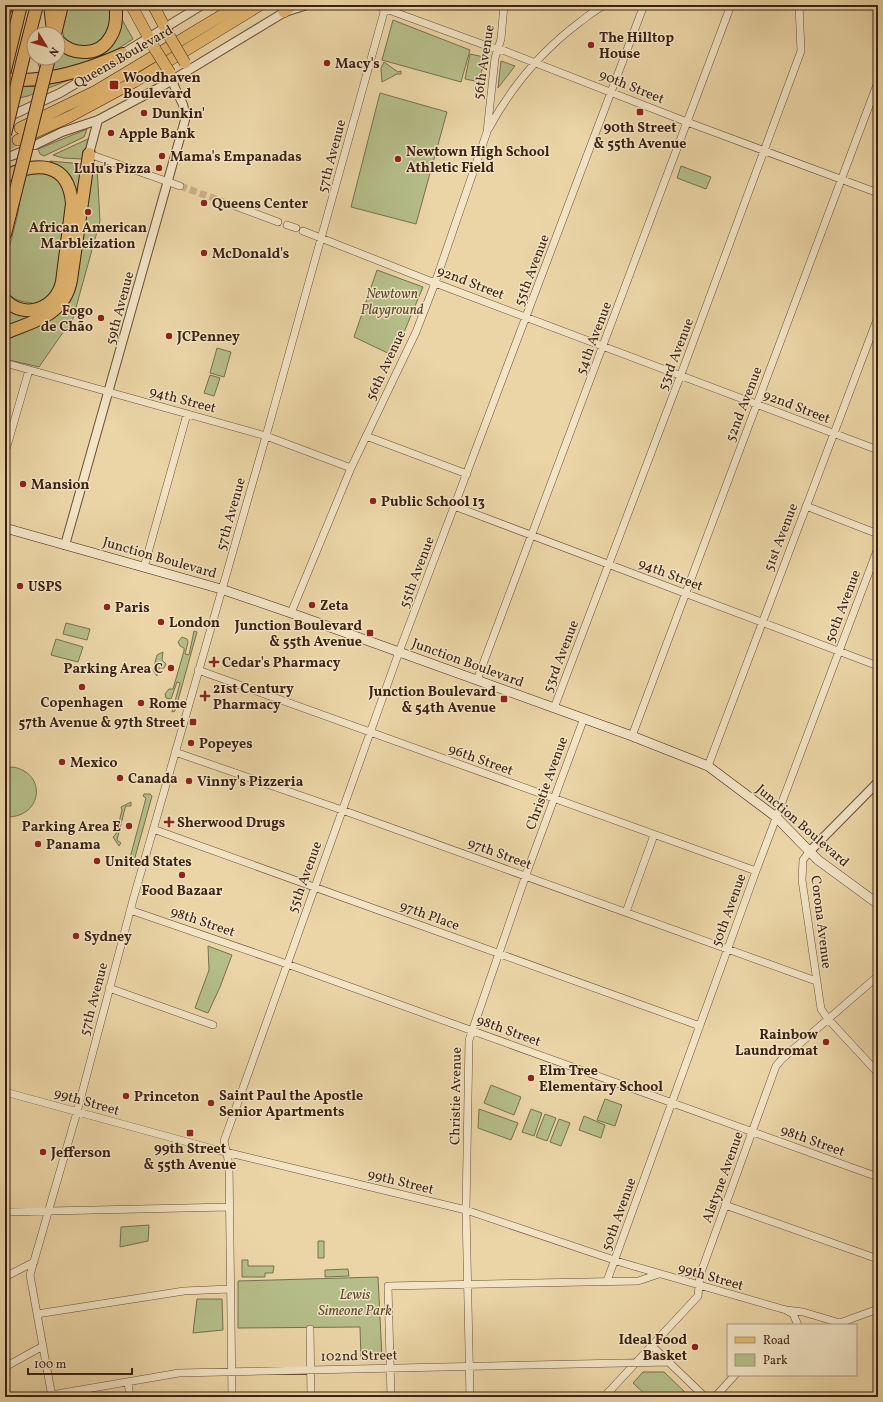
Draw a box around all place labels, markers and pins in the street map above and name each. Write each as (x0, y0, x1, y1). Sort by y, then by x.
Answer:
place label: The Hilltop House (599, 29, 674, 64)
marker: The Hilltop House (586, 40, 596, 50)
place label: Macy's (335, 55, 380, 74)
marker: Macy's (322, 58, 332, 68)
place label: Woodhaven Boulevard (123, 69, 201, 104)
marker: Woodhaven Boulevard (108, 79, 120, 91)
place label: Dunkin' (152, 105, 205, 124)
marker: 90th Street & 55th Avenue (635, 107, 645, 117)
marker: Dunkin' (139, 108, 149, 118)
place label: 90th Street & 55th Avenue (594, 119, 686, 154)
place label: Apple Bank (119, 125, 196, 144)
marker: Apple Bank (106, 128, 116, 138)
place label: Newtown High School Athletic Field (406, 143, 550, 178)
place label: Mama's Empanadas (170, 148, 302, 167)
marker: Mama's Empanadas (157, 151, 167, 161)
marker: Newtown High School Athletic Field (393, 154, 403, 164)
place label: Lulu's Pizza (74, 160, 151, 179)
marker: Lulu's Pizza (154, 163, 164, 173)
place label: Queens Center (212, 195, 308, 214)
marker: Queens Center (199, 198, 209, 208)
marker: African American Marbleization (83, 207, 93, 217)
place label: African American Marbleization (29, 219, 147, 254)
place label: McDonald's (212, 245, 289, 264)
marker: McDonald's (199, 248, 209, 258)
place label: Fogo de Chão (41, 302, 93, 337)
marker: Fogo de Chão (96, 313, 106, 323)
place label: JCPenney (176, 328, 240, 347)
marker: JCPenney (164, 331, 174, 341)
place label: Mansion (31, 476, 90, 495)
marker: Mansion (18, 479, 28, 489)
place label: Public School 13 (381, 493, 485, 512)
marker: Public School 13 (368, 496, 378, 506)
place label: USPS (28, 578, 62, 597)
marker: USPS (15, 581, 25, 591)
place label: Zeta (320, 597, 349, 616)
place label: Paris (115, 599, 150, 618)
marker: Zeta (307, 600, 317, 610)
marker: Paris (102, 602, 112, 612)
place label: London (169, 614, 220, 633)
marker: London (156, 617, 166, 627)
place label: Junction Boulevard & 55th Avenue (234, 617, 362, 652)
marker: Junction Boulevard & 55th Avenue (365, 628, 375, 638)
place label: Cedar's Pharmacy (222, 654, 341, 673)
marker: Cedar's Pharmacy (209, 657, 219, 667)
place label: Parking Area C (63, 660, 163, 679)
marker: Parking Area C (166, 663, 176, 673)
place label: 21st Century Pharmacy (213, 680, 294, 715)
marker: Copenhagen (77, 682, 87, 692)
place label: Junction Boulevard & 54th Avenue (368, 683, 496, 718)
marker: 21st Century Pharmacy (200, 691, 210, 701)
place label: Copenhagen (41, 694, 123, 713)
marker: Junction Boulevard & 54th Avenue (499, 694, 509, 704)
place label: Rome (149, 695, 187, 714)
marker: Rome (136, 698, 146, 708)
place label: 57th Avenue & 97th Street (19, 714, 185, 733)
marker: 57th Avenue & 97th Street (188, 717, 198, 727)
place label: Popeyes (199, 735, 253, 754)
marker: Popeyes (186, 738, 196, 748)
place label: Mexico (70, 754, 118, 773)
marker: Mexico (57, 757, 67, 767)
place label: Canada (128, 770, 178, 789)
marker: Canada (115, 773, 125, 783)
place label: Vinny's Pizzeria (197, 773, 304, 792)
marker: Vinny's Pizzeria (184, 776, 194, 786)
place label: Sherwood Drugs (177, 814, 285, 833)
marker: Sherwood Drugs (164, 817, 174, 827)
place label: Parking Area E (22, 818, 121, 837)
marker: Parking Area E (124, 821, 134, 831)
place label: Panama (46, 836, 101, 855)
marker: Panama (33, 839, 43, 849)
place label: United States (105, 853, 192, 872)
marker: United States (92, 856, 102, 866)
marker: Food Bazaar (177, 870, 187, 880)
place label: Food Bazaar (141, 882, 223, 901)
place label: Sydney (84, 928, 132, 947)
marker: Sydney (71, 931, 81, 941)
place label: Rainbow Laundromat (735, 1026, 818, 1061)
marker: Rainbow Laundromat (821, 1037, 831, 1047)
place label: Elm Tree Elementary School (539, 1062, 663, 1097)
marker: Elm Tree Elementary School (526, 1073, 536, 1083)
place label: Saint Paul the Apostle Senior Apartments (219, 1087, 363, 1122)
place label: Princeton (134, 1088, 200, 1107)
marker: Princeton (121, 1091, 131, 1101)
marker: Saint Paul the Apostle Senior Apartments (206, 1098, 216, 1108)
marker: 99th Street & 55th Avenue (185, 1128, 195, 1138)
place label: 99th Street & 55th Avenue (144, 1140, 236, 1175)
place label: Jefferson (50, 1144, 111, 1163)
marker: Jefferson (38, 1147, 48, 1157)
place label: Ideal Food Basket (619, 1331, 687, 1366)
marker: Ideal Food Basket (690, 1342, 700, 1352)

